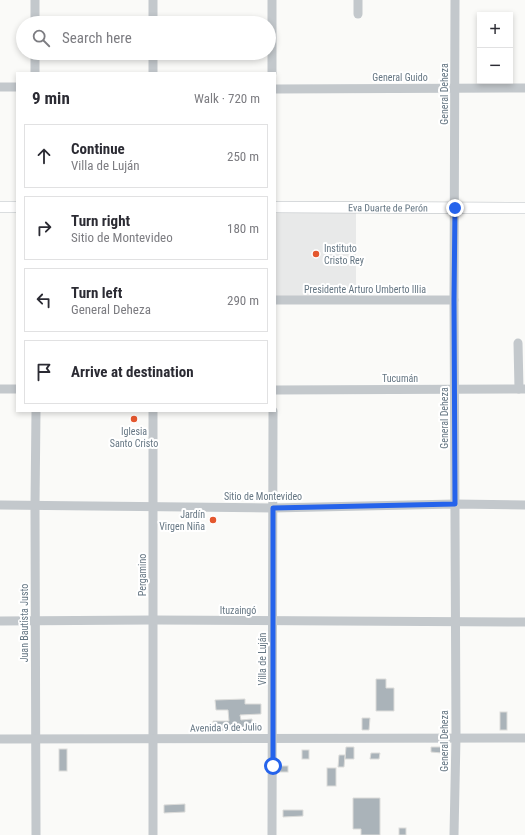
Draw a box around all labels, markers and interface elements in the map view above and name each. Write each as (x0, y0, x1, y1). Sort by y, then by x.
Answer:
map controls (477, 12, 513, 84)
button: + (477, 12, 513, 48)
search box (16, 16, 276, 60)
icon: search (30, 27, 52, 49)
text: Search here (62, 29, 132, 47)
button: − (477, 48, 513, 84)
street label: General Deheza (439, 63, 450, 125)
street label: General Guido (372, 72, 428, 83)
text: 9 min (32, 88, 70, 108)
text: Walk · 720 m (194, 91, 260, 106)
text: Continue (71, 140, 125, 158)
icon: ahead (33, 145, 55, 167)
text: 250 m (227, 149, 259, 164)
text: Villa de Luján (71, 158, 140, 173)
route end (446, 199, 464, 217)
street label: Eva Duarte de Perón (348, 202, 428, 214)
text: Turn right (71, 212, 130, 230)
icon: right (33, 217, 55, 239)
text: 180 m (227, 221, 259, 236)
text: Sitio de Montevideo (71, 230, 173, 245)
place label: Instituto Cristo Rey (324, 243, 364, 266)
marker: Instituto Cristo Rey (311, 249, 321, 259)
text: Turn left (71, 284, 122, 302)
street label: Presidente Arturo Umberto Illia (304, 284, 426, 295)
icon: left (33, 289, 55, 311)
text: 290 m (227, 293, 259, 308)
text: General Deheza (71, 302, 151, 317)
icon: arrive (33, 361, 55, 383)
text: Arrive at destination (71, 363, 194, 381)
street label: Tucumán (382, 373, 418, 384)
street label: General Deheza (439, 387, 450, 449)
marker: Iglesia Santo Cristo (129, 414, 139, 424)
place label: Iglesia Santo Cristo (110, 426, 158, 449)
street label: Sitio de Montevideo (224, 491, 302, 502)
place label: Jardín Virgen Niña (159, 509, 205, 532)
marker: Jardín Virgen Niña (208, 515, 218, 525)
street label: Pergamino (137, 554, 148, 596)
street label: Juan Bautista Justo (19, 584, 30, 662)
street label: Ituzaingó (220, 605, 256, 616)
street label: Villa de Luján (257, 632, 268, 685)
street label: General Deheza (439, 710, 450, 772)
street label: Avenida 9 de Julio (190, 721, 262, 734)
route start (264, 757, 282, 775)

